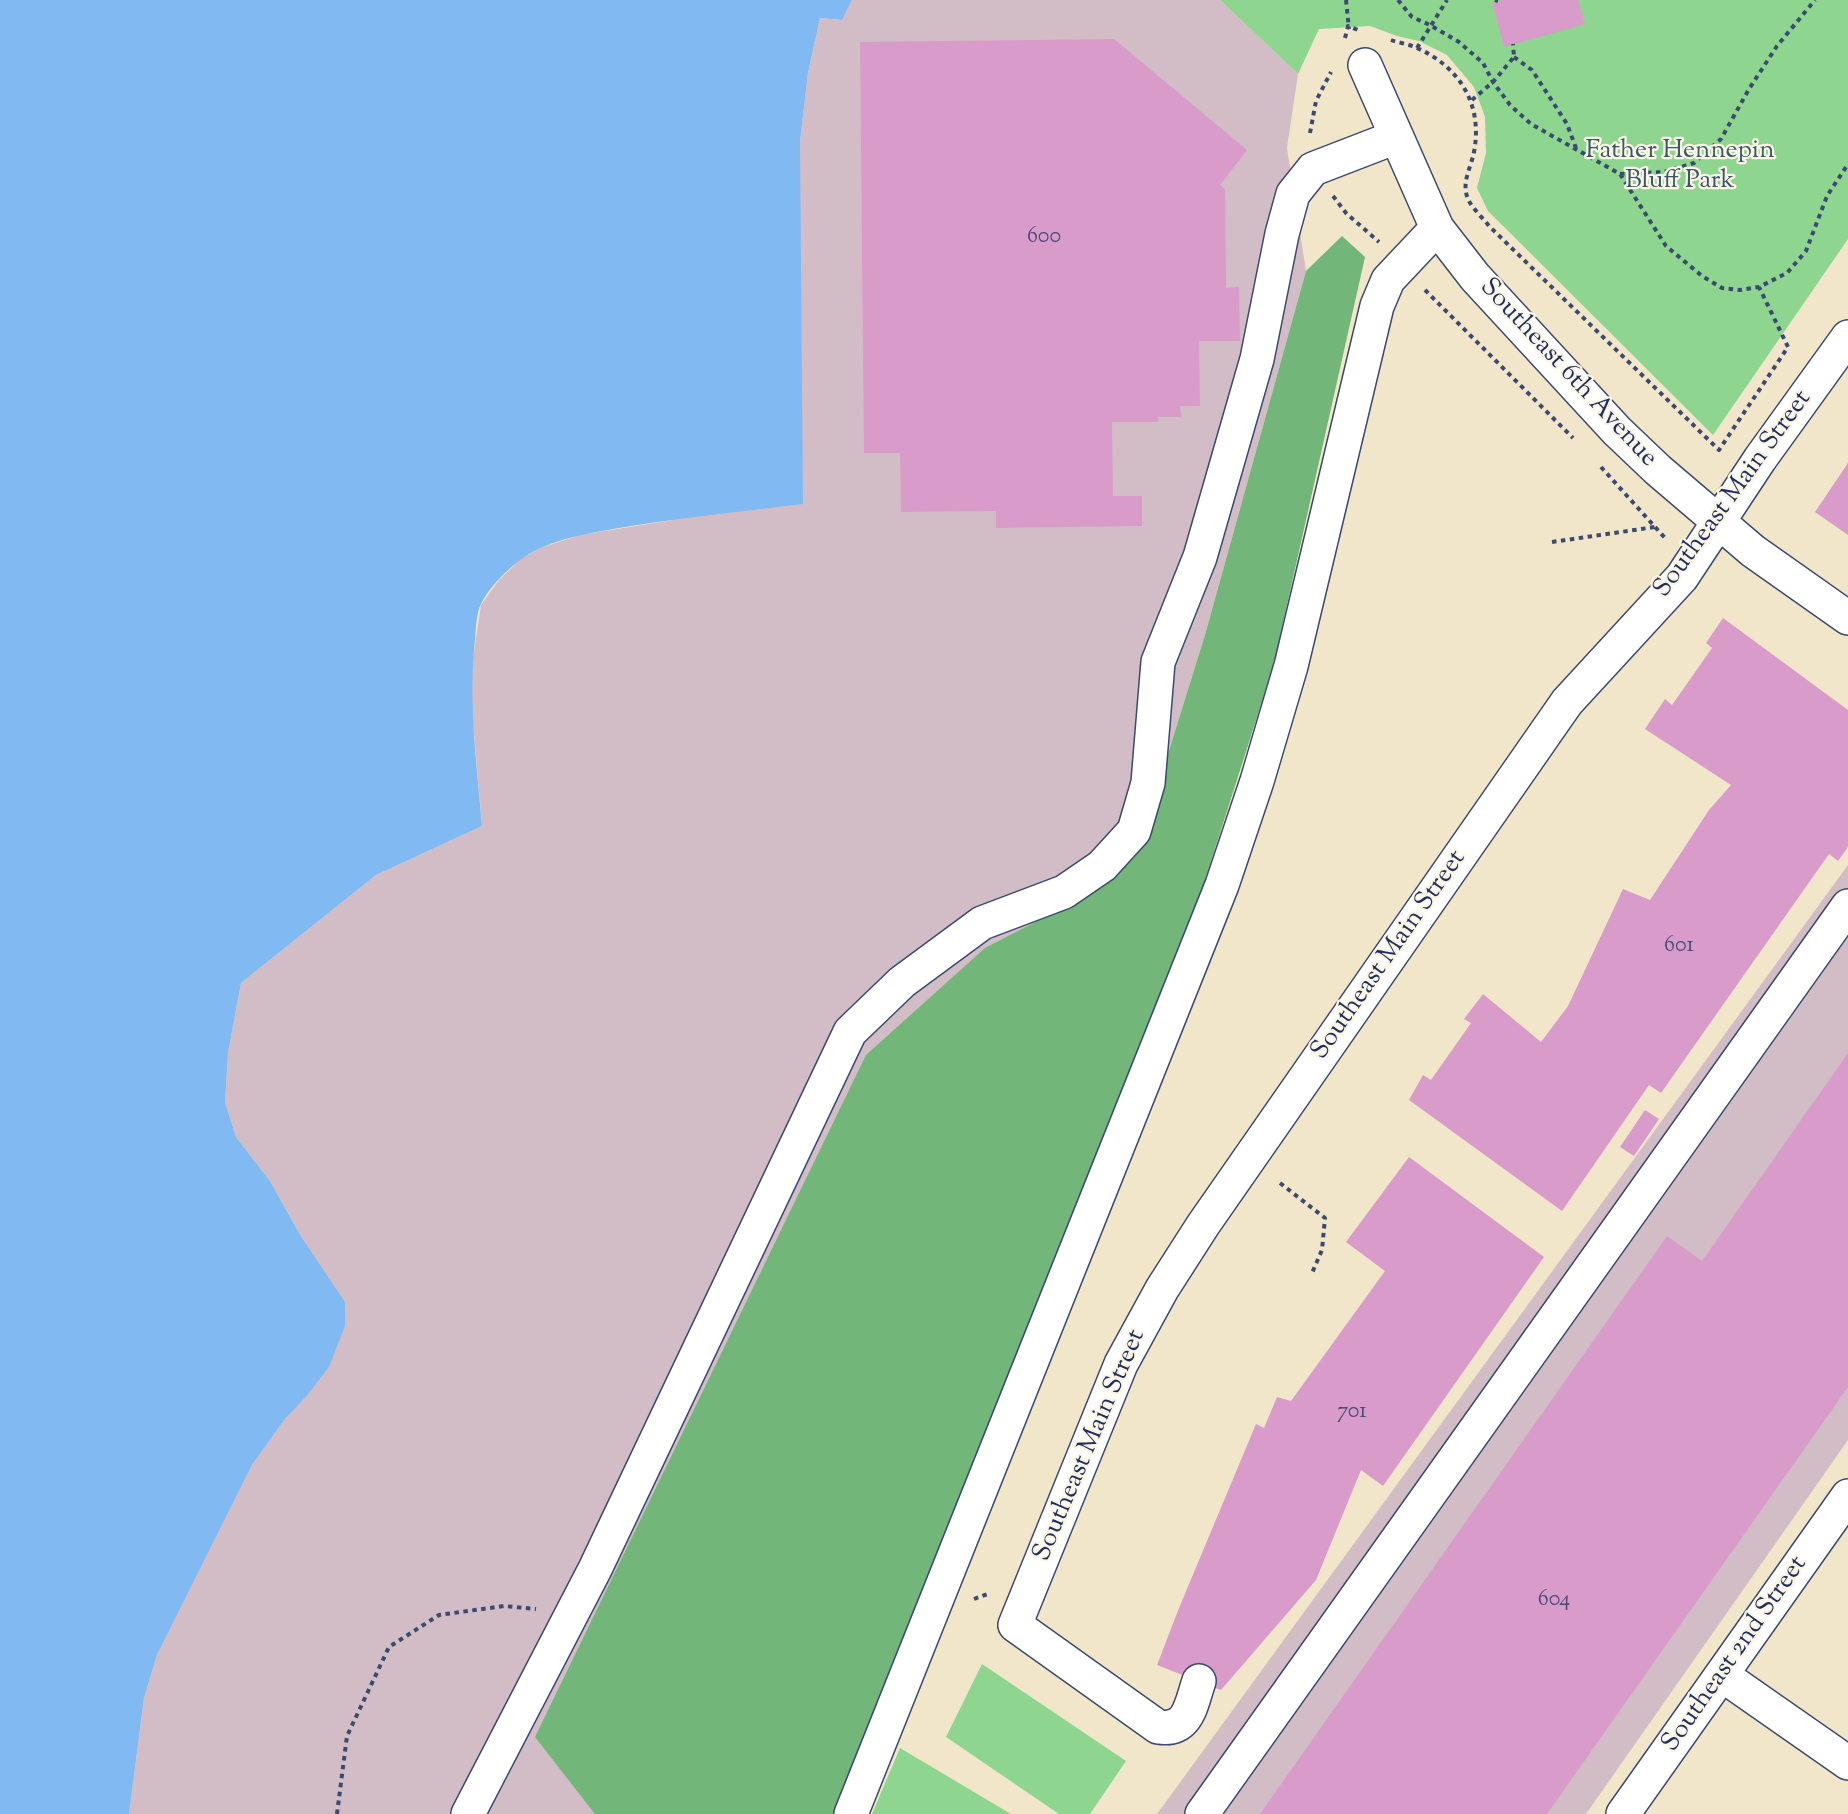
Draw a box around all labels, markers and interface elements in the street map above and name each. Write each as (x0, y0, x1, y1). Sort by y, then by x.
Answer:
park label: Father Hennepin Bluff Park (1585, 137, 1775, 198)
house number: 600 (1027, 225, 1061, 251)
street label: Southeast 6th Avenue (1471, 273, 1663, 475)
street label: Southeast Main Street (1648, 385, 1820, 605)
street label: Southeast Main Street (1306, 845, 1474, 1067)
house number: 601 (1664, 934, 1694, 960)
street label: Southeast Main Street (1028, 1325, 1154, 1567)
house number: 701 (1337, 1400, 1367, 1426)
street label: Southeast 2nd Street (1657, 1551, 1815, 1759)
house number: 604 (1538, 1588, 1570, 1614)

